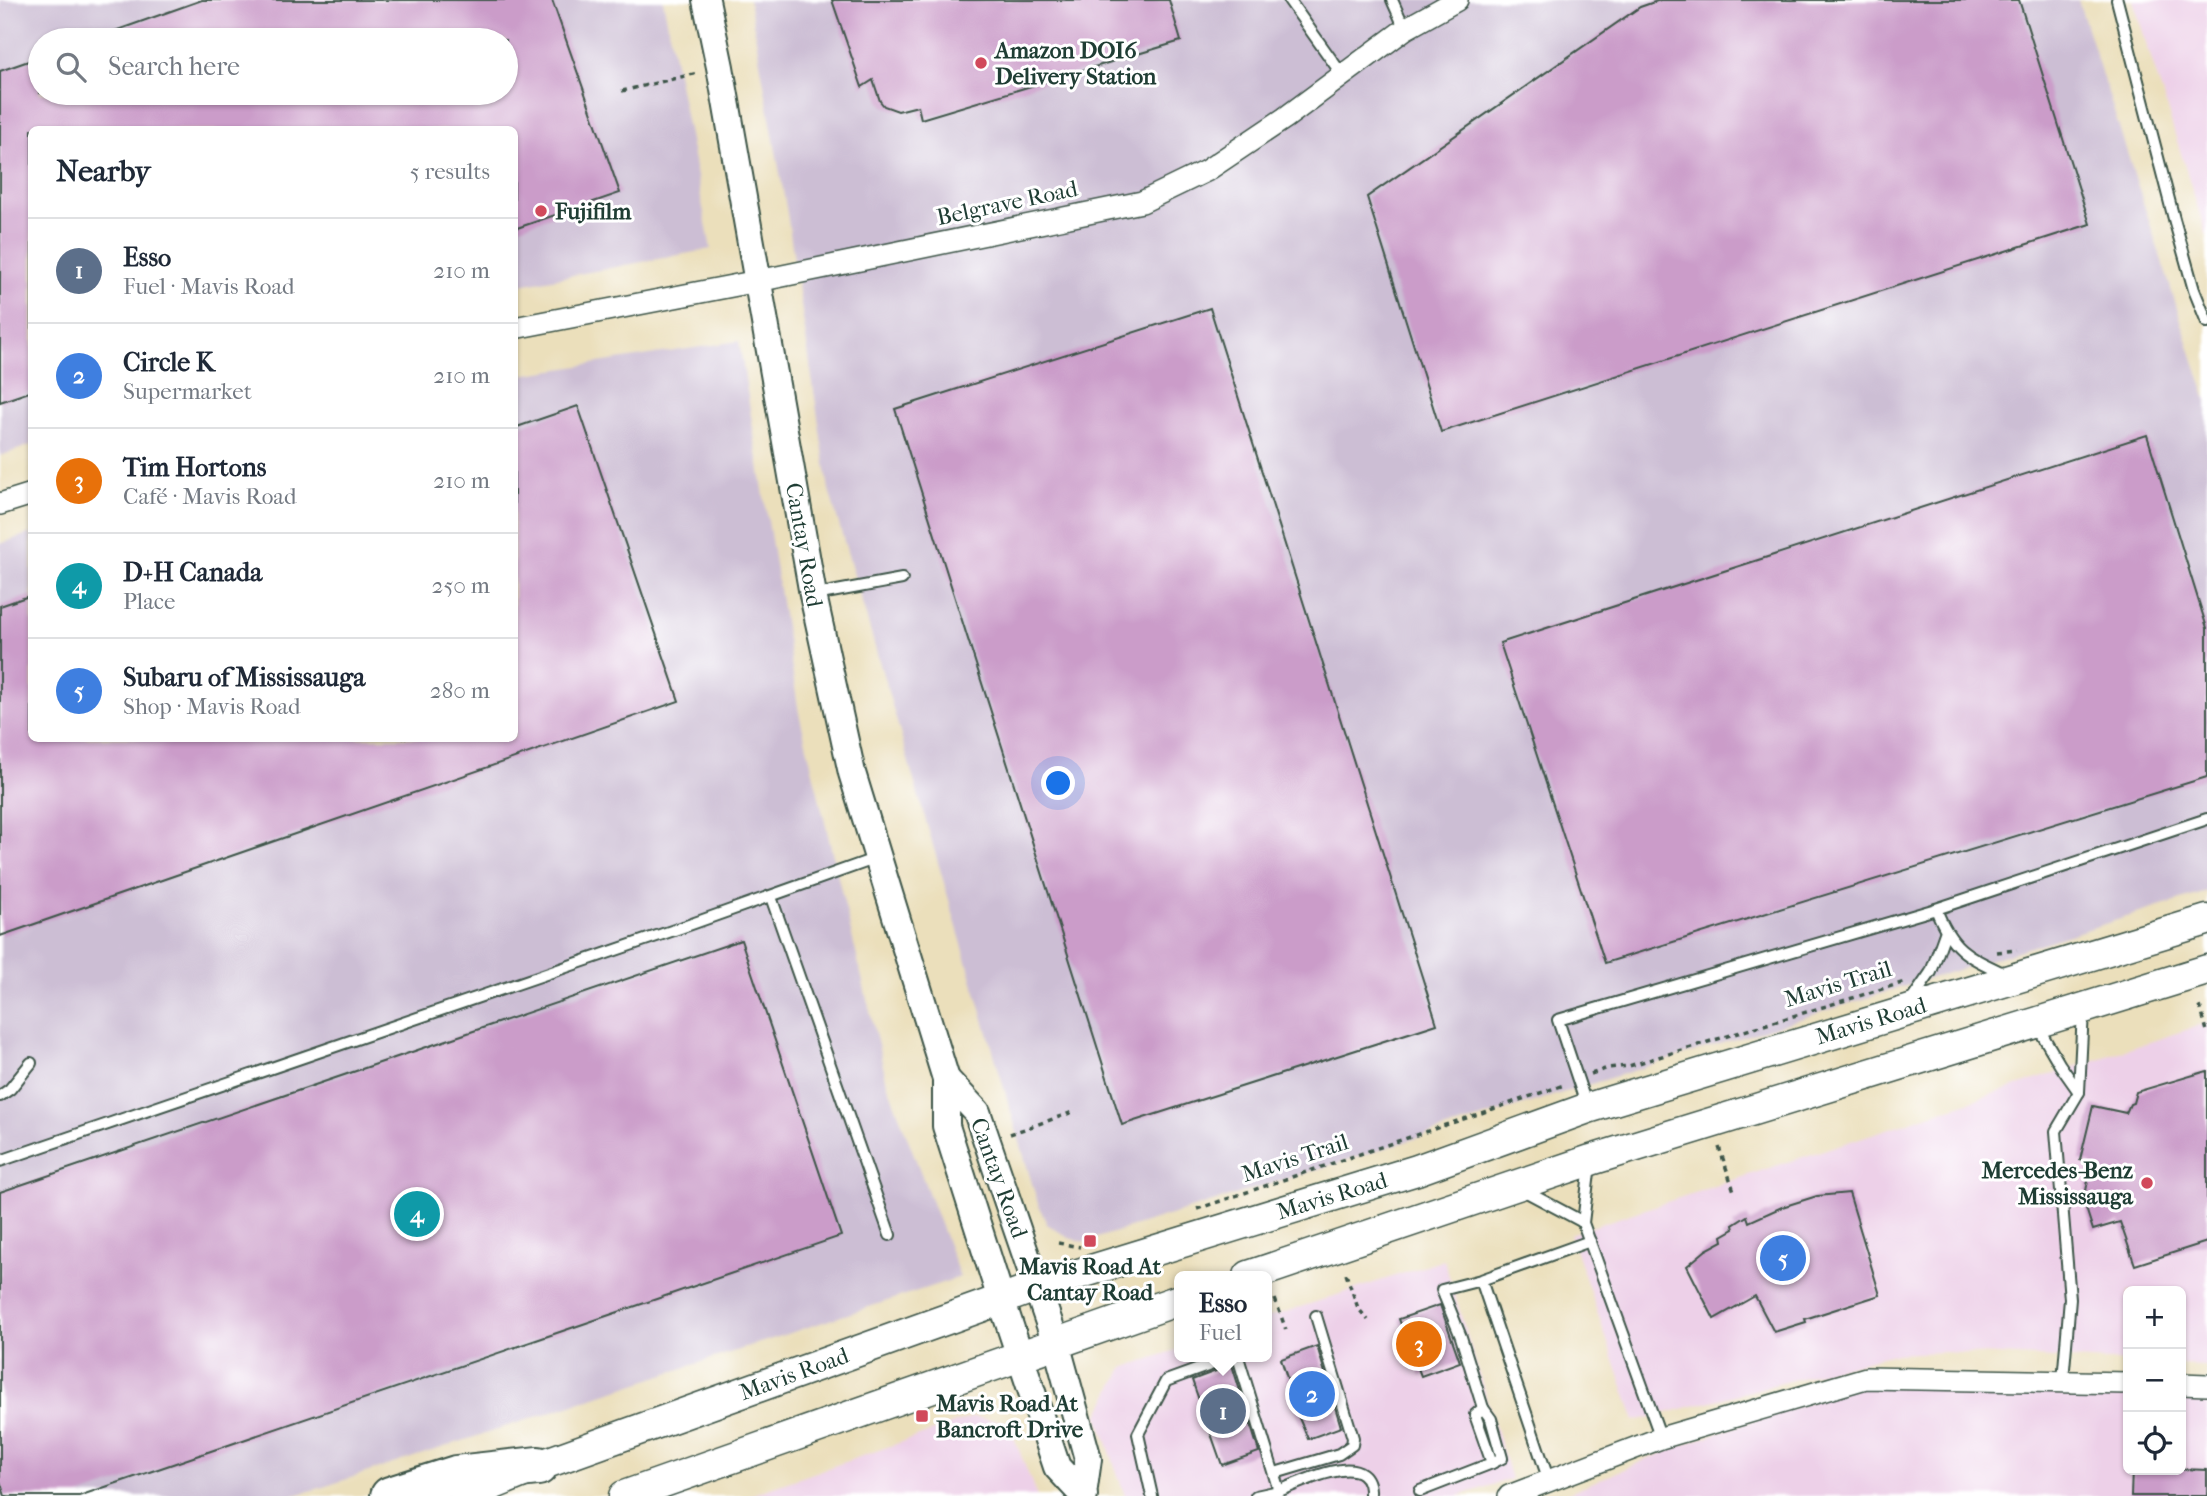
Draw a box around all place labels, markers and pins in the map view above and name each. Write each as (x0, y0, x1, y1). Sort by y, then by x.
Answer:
place label: Amazon DOI6 Delivery Station (993, 37, 1157, 90)
marker: Amazon DOI6 Delivery Station (973, 55, 989, 71)
place label: Fujifilm (554, 198, 632, 225)
marker: Fujifilm (533, 203, 549, 219)
place label: Mercedes-Benz Mississauga (1981, 1157, 2134, 1210)
marker: Mercedes-Benz Mississauga (2139, 1175, 2155, 1191)
pin: 4 (394, 1188, 440, 1240)
pin: 5 (1760, 1232, 1806, 1284)
marker: Mavis Road At Cantay Road (1082, 1233, 1098, 1249)
place label: Mavis Road At Cantay Road (1019, 1253, 1162, 1306)
pin: 3 (1396, 1318, 1442, 1370)
pin: 2 (1289, 1368, 1335, 1420)
pin: 1 (1200, 1385, 1246, 1437)
place label: Mavis Road At Bancroft Drive (936, 1390, 1084, 1443)
marker: Mavis Road At Bancroft Drive (914, 1408, 930, 1424)

